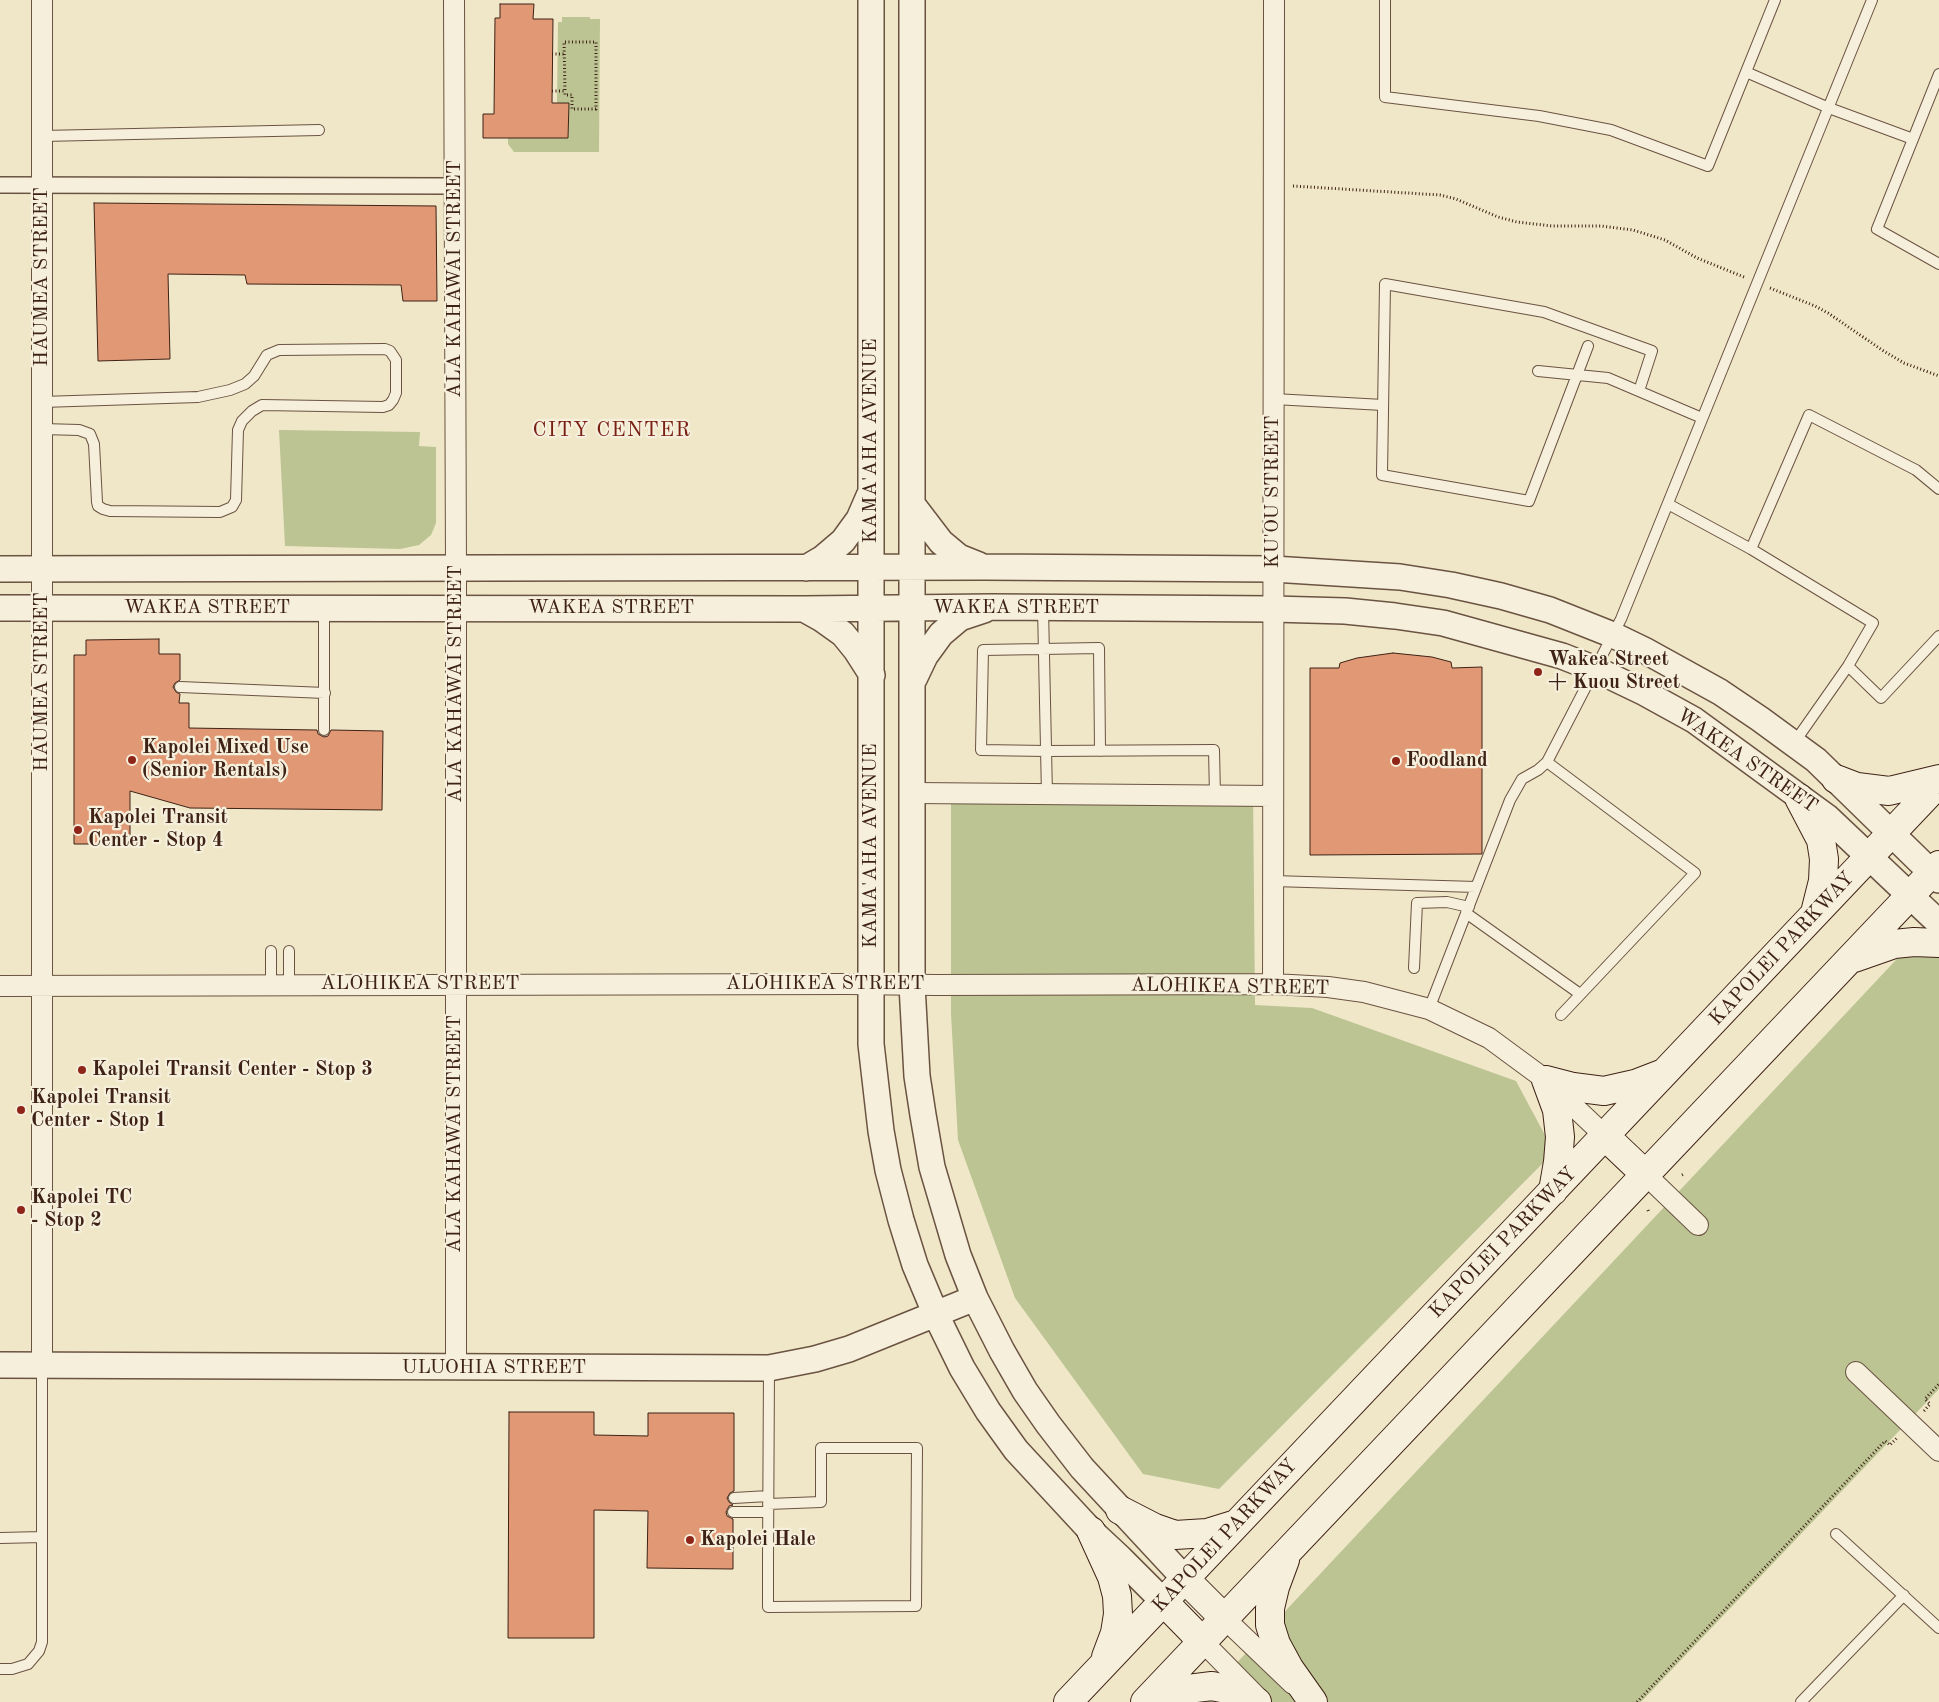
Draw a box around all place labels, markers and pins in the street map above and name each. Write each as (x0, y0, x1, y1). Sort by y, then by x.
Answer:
place label: Wakea Street + Kuou Street (1548, 648, 1680, 695)
marker: Wakea Street + Kuou Street (1532, 666, 1544, 678)
place label: Kapolei Mixed Use (Senior Rentals) (142, 736, 309, 783)
place label: Foodland (1406, 749, 1488, 773)
marker: Kapolei Mixed Use (Senior Rentals) (126, 754, 138, 766)
marker: Foodland (1390, 755, 1402, 767)
place label: Kapolei Transit Center - Stop 4 (88, 806, 228, 853)
marker: Kapolei Transit Center - Stop 4 (72, 824, 84, 836)
place label: Kapolei Transit Center - Stop 3 (92, 1058, 373, 1082)
marker: Kapolei Transit Center - Stop 3 (76, 1064, 88, 1076)
place label: Kapolei Transit Center - Stop 1 (31, 1086, 171, 1133)
marker: Kapolei Transit Center - Stop 1 (15, 1104, 27, 1116)
place label: Kapolei TC - Stop 2 (31, 1186, 132, 1233)
marker: Kapolei TC - Stop 2 (15, 1204, 27, 1216)
place label: Kapolei Hale (700, 1528, 816, 1552)
marker: Kapolei Hale (684, 1534, 696, 1546)

